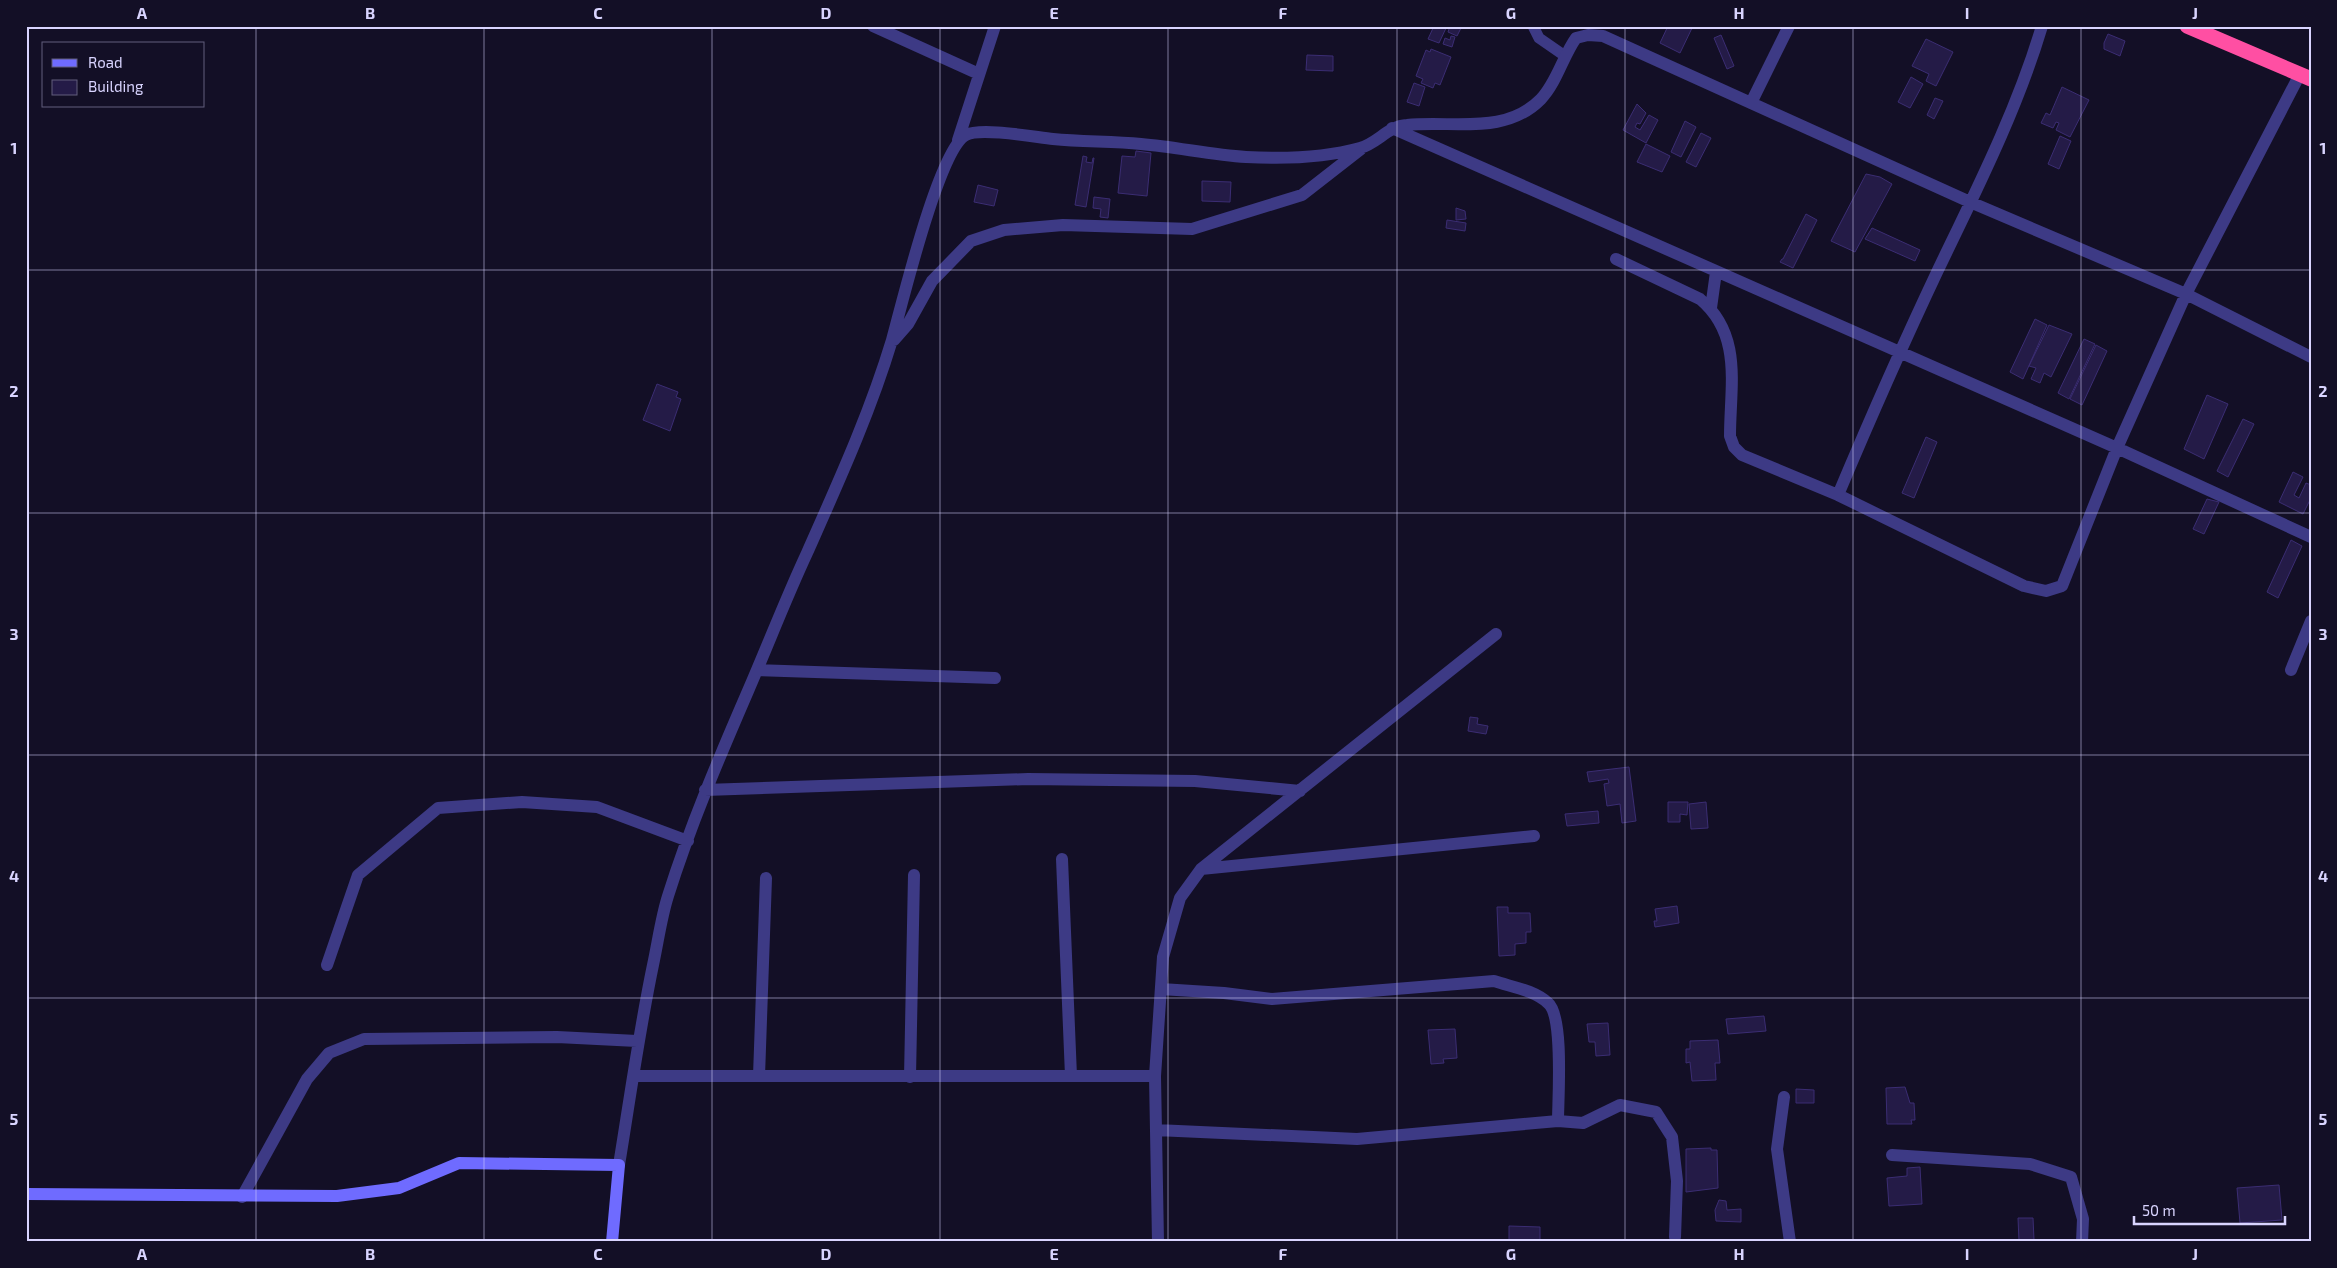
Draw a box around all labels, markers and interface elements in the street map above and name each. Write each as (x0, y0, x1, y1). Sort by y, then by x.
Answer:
text: A (137, 3, 148, 22)
text: B (365, 3, 375, 22)
text: C (593, 3, 603, 22)
text: D (821, 3, 832, 22)
text: E (1049, 3, 1059, 22)
text: F (1279, 3, 1288, 22)
text: G (1506, 3, 1516, 22)
text: H (1733, 3, 1745, 22)
text: I (1965, 3, 1969, 22)
text: J (2192, 3, 2198, 22)
legend (42, 42, 205, 108)
text: Road (88, 53, 123, 71)
text: Building (88, 77, 144, 95)
text: 1 (11, 138, 17, 157)
text: 1 (2320, 138, 2326, 157)
text: 2 (9, 381, 19, 400)
text: 2 (2318, 381, 2328, 400)
text: 3 (9, 624, 19, 643)
text: 3 (2318, 624, 2328, 643)
text: 4 (9, 866, 19, 885)
text: 4 (2318, 866, 2328, 885)
text: 5 (10, 1109, 19, 1128)
text: 5 (2319, 1109, 2328, 1128)
scale bar (2134, 1193, 2286, 1225)
text: 50 m (2142, 1201, 2176, 1219)
text: A (137, 1244, 148, 1263)
text: B (365, 1244, 375, 1263)
text: C (593, 1244, 603, 1263)
text: D (821, 1244, 832, 1263)
text: E (1049, 1244, 1059, 1263)
text: F (1279, 1244, 1288, 1263)
text: G (1506, 1244, 1516, 1263)
text: H (1733, 1244, 1745, 1263)
text: I (1965, 1244, 1969, 1263)
text: J (2192, 1244, 2198, 1263)

